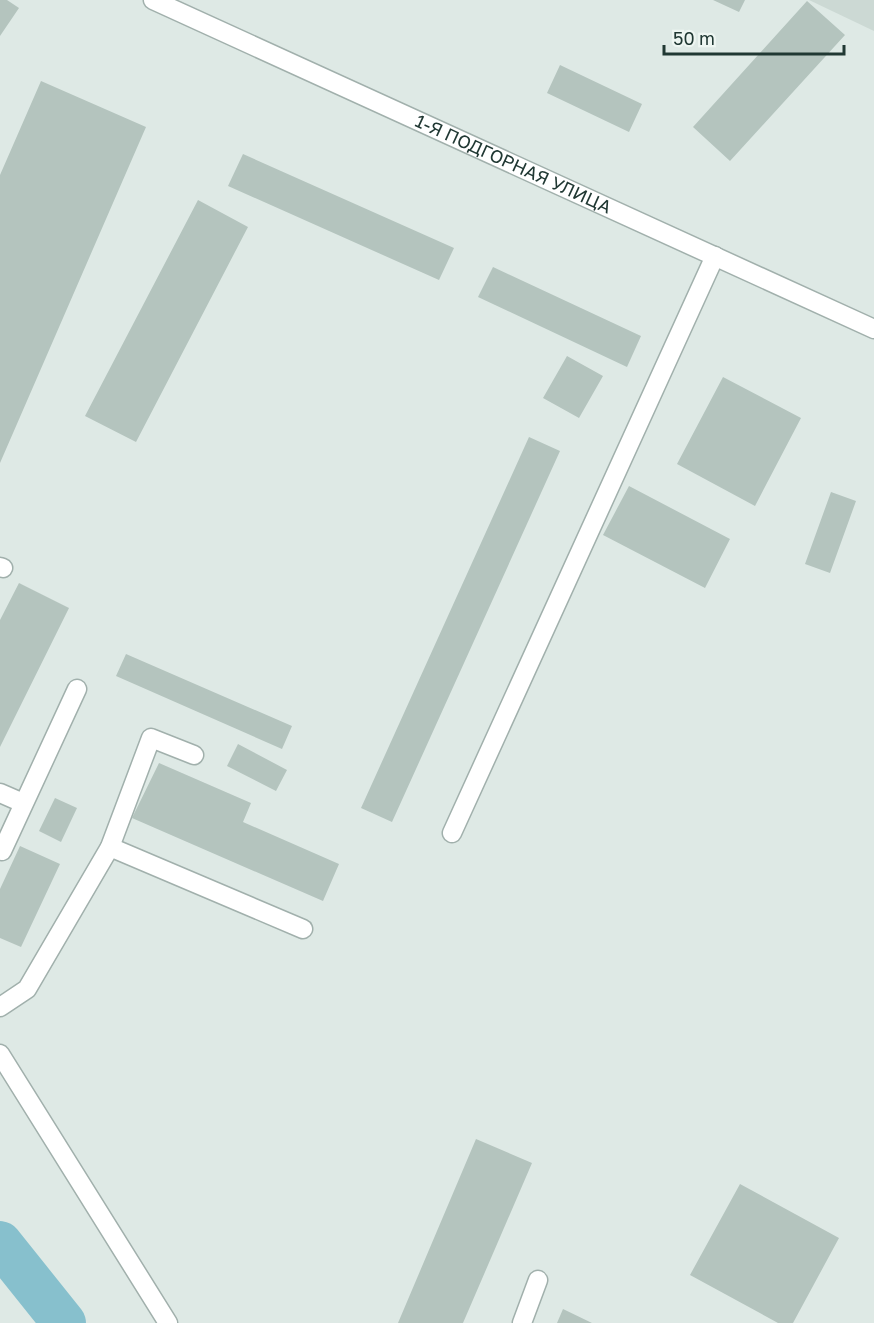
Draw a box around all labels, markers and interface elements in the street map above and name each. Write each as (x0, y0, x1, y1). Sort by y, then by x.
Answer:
scale bar (664, 18, 844, 56)
text: 50 m (673, 27, 715, 49)
street label: 1-Я ПОДГОРНАЯ УЛИЦА (412, 109, 615, 218)

